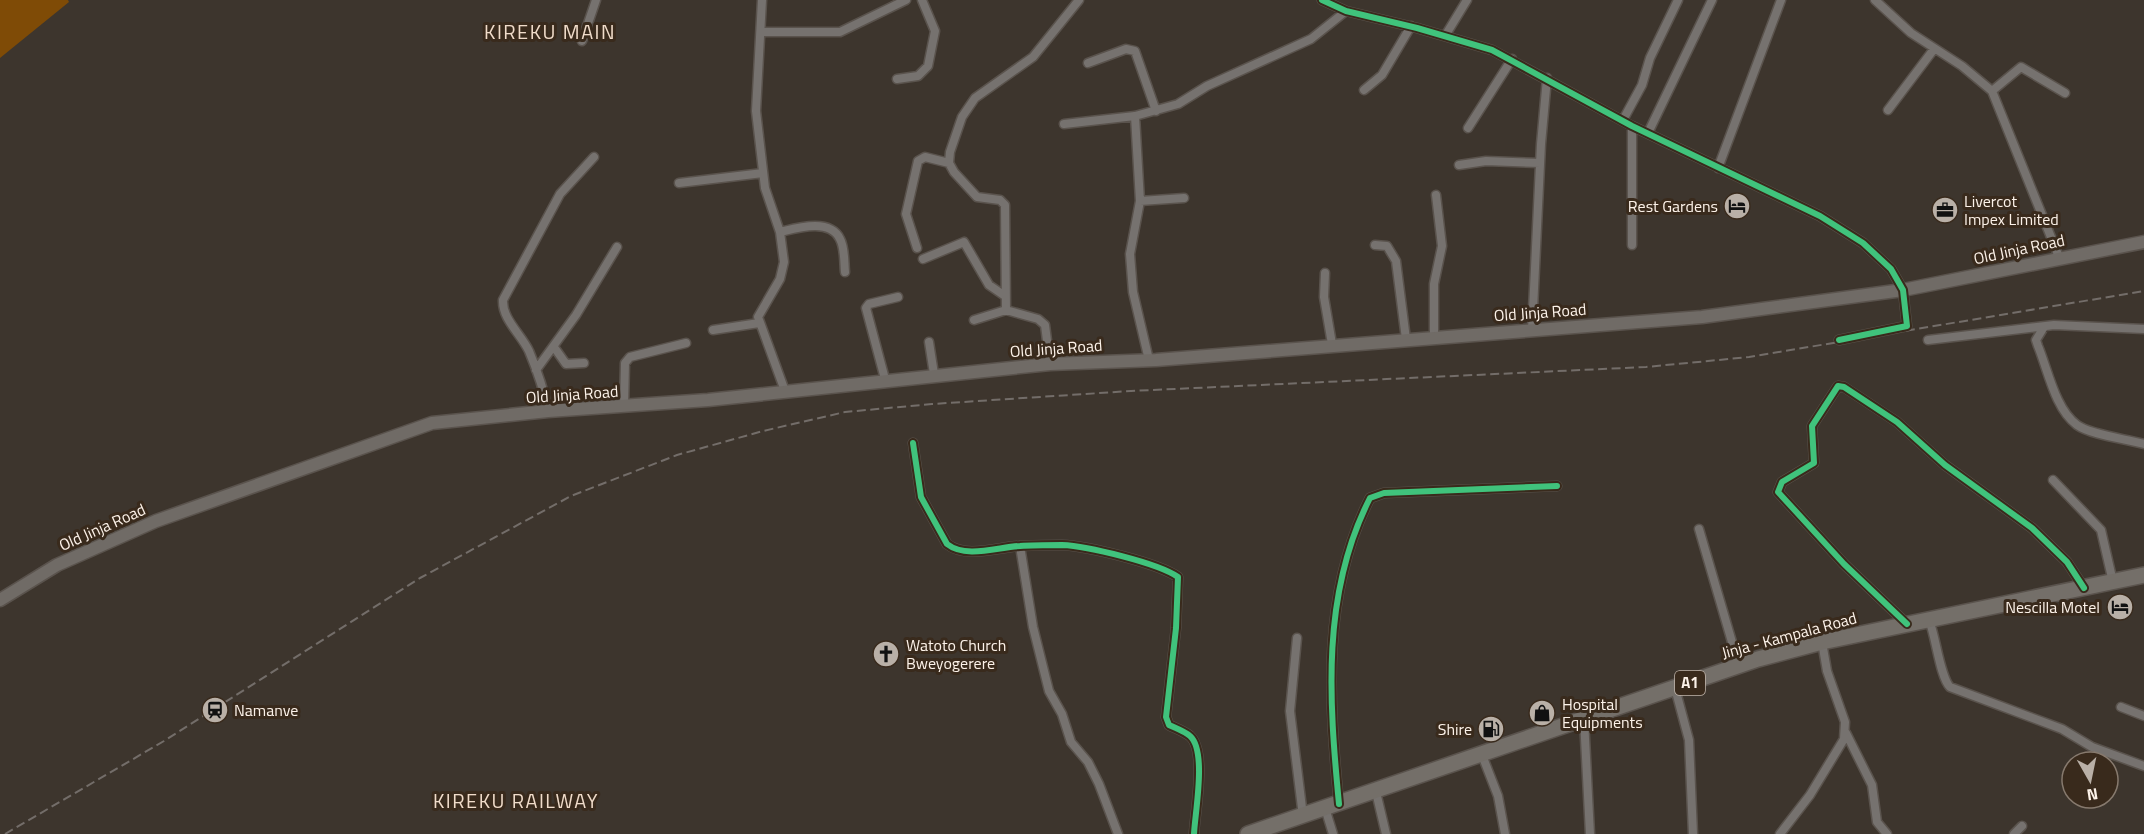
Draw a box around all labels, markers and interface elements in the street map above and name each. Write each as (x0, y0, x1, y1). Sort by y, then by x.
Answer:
district label: KIREKU MAIN (484, 16, 616, 47)
place label: Livercot Impex Limited (1964, 189, 2059, 231)
hotel icon: Rest Gardens (1722, 191, 1752, 221)
place label: Rest Gardens (1628, 194, 1718, 218)
office icon: Livercot Impex Limited (1930, 195, 1960, 225)
street label: Old Jinja Road (1971, 228, 2067, 270)
street label: Old Jinja Road (1493, 297, 1587, 327)
street label: Old Jinja Road (1009, 333, 1103, 363)
street label: Old Jinja Road (525, 379, 619, 409)
street label: Old Jinja Road (55, 497, 149, 557)
hotel icon: Nescilla Motel (2105, 592, 2135, 622)
place label: Nescilla Motel (2005, 595, 2100, 619)
street label: Jinja - Kampala Road (1719, 605, 1859, 665)
place label: Watoto Church Bweyogerere (906, 633, 1006, 675)
church icon: Watoto Church Bweyogerere (871, 639, 901, 669)
road number: A1 (1675, 671, 1705, 695)
place label: Hospital Equipments (1562, 692, 1643, 734)
station icon: Namanve (200, 695, 230, 725)
place label: Namanve (234, 698, 298, 722)
shop icon: Hospital Equipments (1527, 698, 1557, 728)
fuel station icon: Shire (1476, 714, 1506, 744)
place label: Shire (1438, 717, 1472, 741)
north arrow (2060, 750, 2120, 810)
text: N (2085, 782, 2100, 808)
district label: KIREKU RAILWAY (433, 785, 599, 816)

